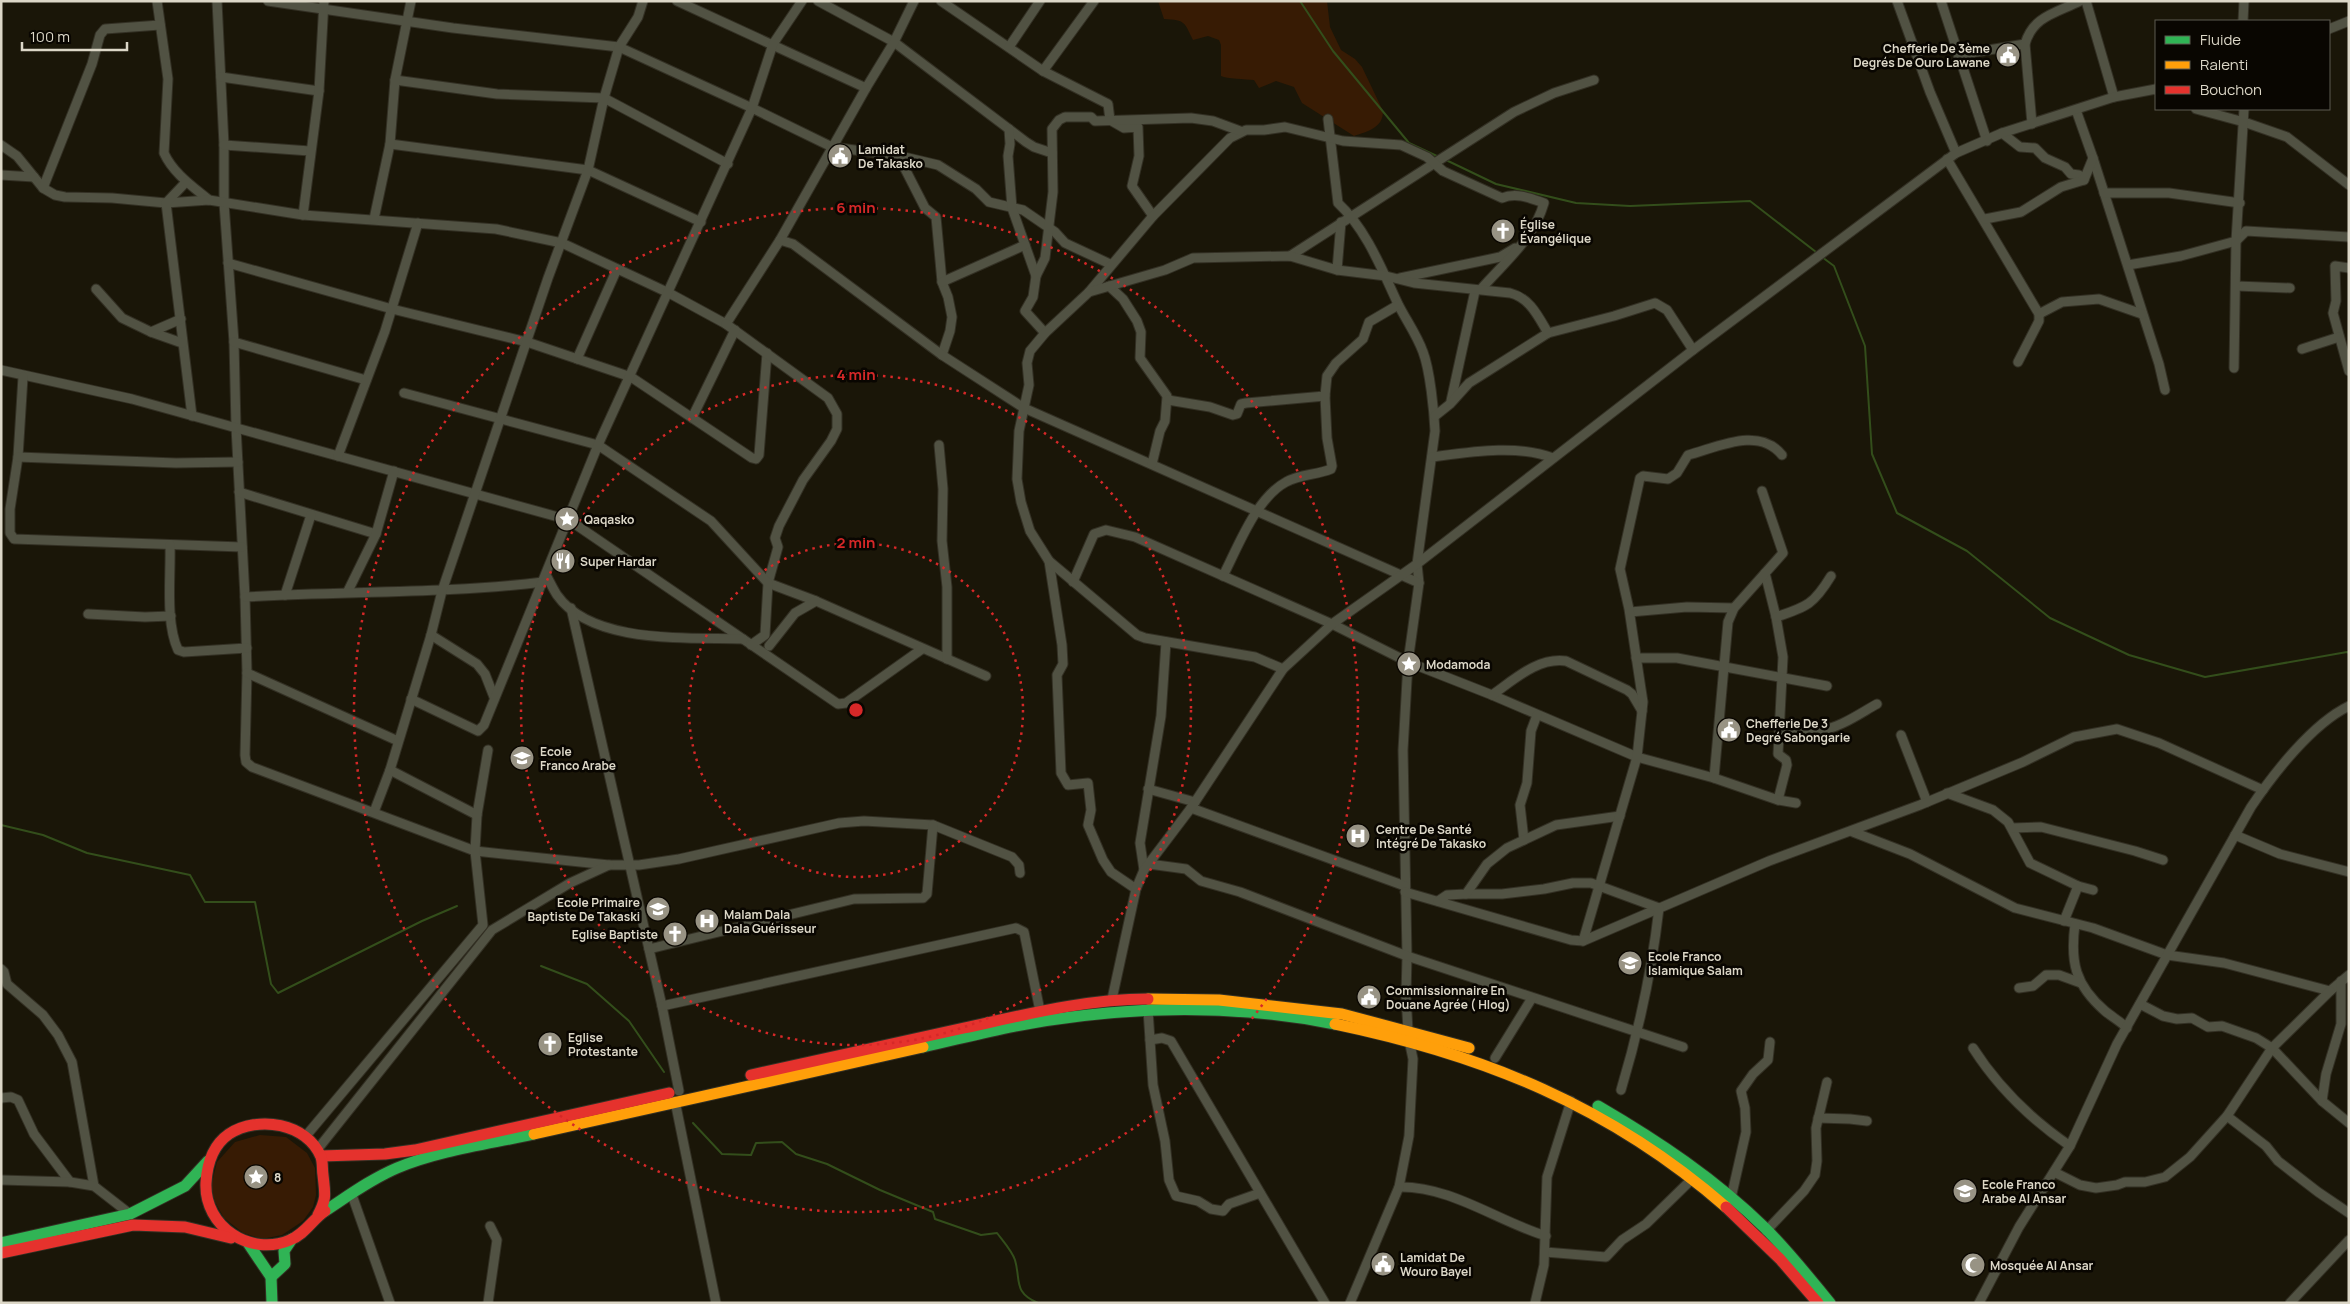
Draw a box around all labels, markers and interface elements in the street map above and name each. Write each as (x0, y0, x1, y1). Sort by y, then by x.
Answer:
scale bar (22, 20, 128, 52)
legend (2155, 20, 2330, 110)
text: 100 m (30, 26, 70, 47)
text: Fluide (2200, 29, 2241, 50)
place label: Chefferie De 3ème Degrés De Ouro Lawane (1853, 40, 1990, 71)
public building icon: Chefferie De 3ème Degrés De Ouro Lawane (1995, 42, 2021, 68)
text: Ralenti (2200, 54, 2248, 75)
text: Bouchon (2200, 79, 2262, 100)
place label: Lamidat De Takasko (858, 141, 923, 172)
public building icon: Lamidat De Takasko (827, 143, 853, 169)
text: 6 min (836, 197, 876, 218)
place label: Église Évangélique (1520, 216, 1591, 247)
church icon: Église Évangélique (1490, 218, 1516, 244)
text: 4 min (836, 364, 876, 385)
place icon: Qaqasko (554, 506, 580, 532)
place label: Qaqasko (584, 511, 634, 528)
text: 2 min (836, 532, 876, 553)
restaurant icon: Super Hardar (550, 548, 576, 574)
place label: Super Hardar (580, 553, 657, 570)
place icon: Modamoda (1396, 651, 1422, 677)
place label: Modamoda (1426, 656, 1491, 673)
centre of rings (847, 701, 865, 719)
place label: Chefferie De 3 Degré Sabongarie (1746, 715, 1850, 746)
public building icon: Chefferie De 3 Degré Sabongarie (1716, 717, 1742, 743)
place label: Ecole Franco Arabe (540, 743, 616, 774)
school or university icon: Ecole Franco Arabe (509, 745, 535, 771)
place label: Centre De Santé Intégré De Takasko (1376, 821, 1486, 852)
hospital icon: Centre De Santé Intégré De Takasko (1345, 823, 1371, 849)
place label: Ecole Primaire Baptiste De Takaski (528, 894, 640, 925)
school or university icon: Ecole Primaire Baptiste De Takaski (645, 896, 671, 922)
place label: Malam Dala Dala Guérisseur (724, 906, 816, 937)
hospital icon: Malam Dala Dala Guérisseur (694, 908, 720, 934)
church icon: Eglise Baptiste (662, 921, 688, 947)
place label: Eglise Baptiste (572, 926, 658, 943)
place label: Ecole Franco Islamique Salam (1648, 948, 1743, 979)
school or university icon: Ecole Franco Islamique Salam (1617, 950, 1643, 976)
place label: Commissionnaire En Douane Agrée ( Hlog) (1386, 982, 1510, 1013)
public building icon: Commissionnaire En Douane Agrée ( Hlog) (1356, 984, 1382, 1010)
place label: Eglise Protestante (568, 1029, 638, 1060)
church icon: Eglise Protestante (537, 1031, 563, 1057)
place icon: 8 (243, 1164, 269, 1190)
place label: 8 (274, 1169, 281, 1186)
place label: Ecole Franco Arabe Al Ansar (1982, 1176, 2066, 1207)
school or university icon: Ecole Franco Arabe Al Ansar (1952, 1178, 1978, 1204)
place label: Lamidat De Wouro Bayel (1400, 1249, 1472, 1280)
public building icon: Lamidat De Wouro Bayel (1370, 1251, 1396, 1277)
mosque icon: Mosquée Al Ansar (1960, 1252, 1986, 1278)
place label: Mosquée Al Ansar (1990, 1257, 2094, 1274)

